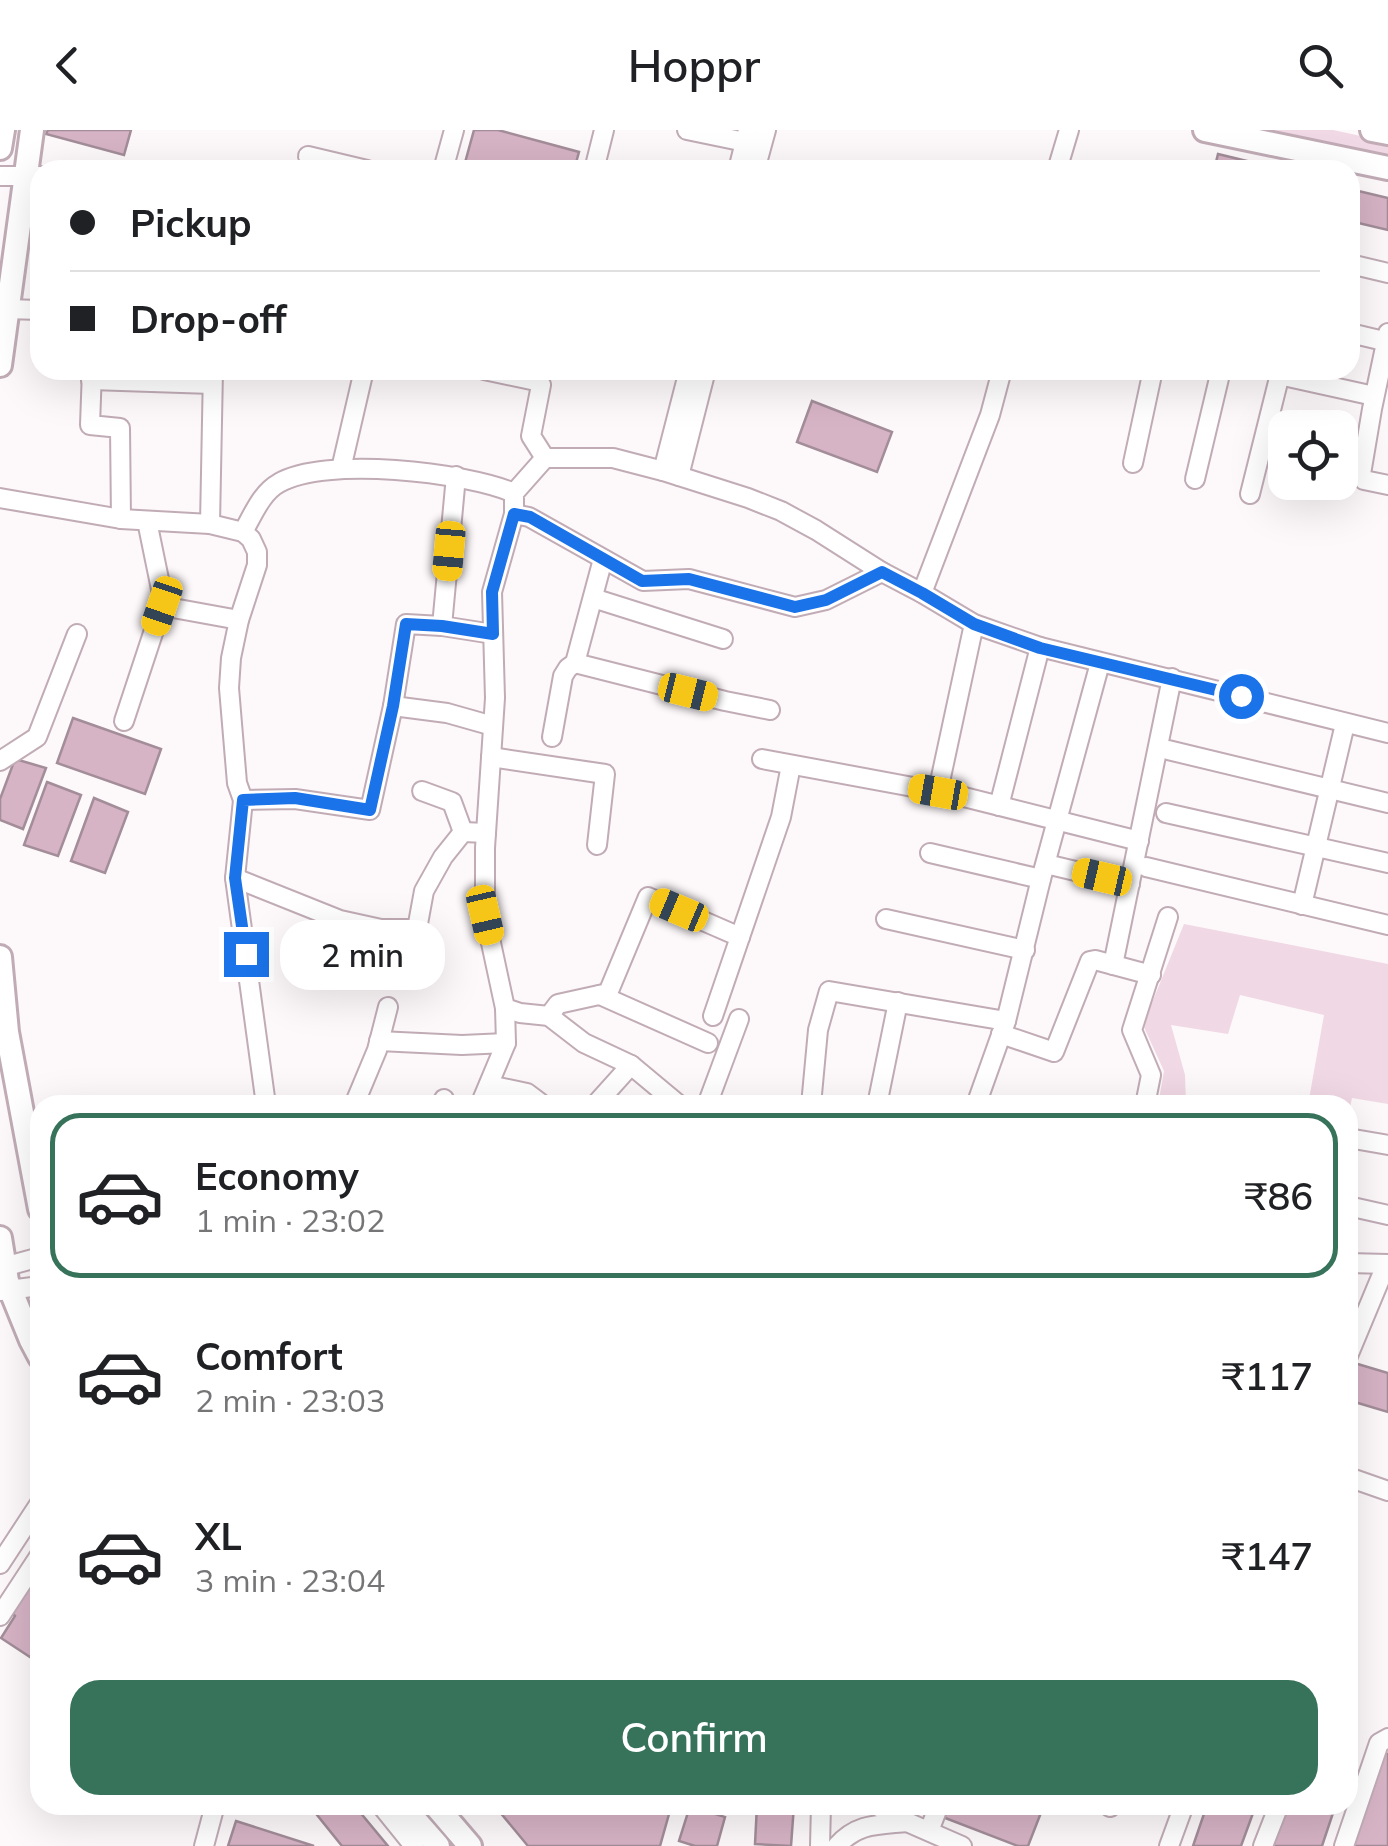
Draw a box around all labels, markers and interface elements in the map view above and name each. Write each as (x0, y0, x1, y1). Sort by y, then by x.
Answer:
text: Hoppr (628, 37, 760, 93)
icon: back (40, 38, 95, 93)
icon: search (1293, 38, 1348, 93)
text: Pickup (130, 199, 252, 247)
text: Drop-off (130, 295, 287, 343)
map controls (1268, 410, 1358, 500)
button: locate (1268, 410, 1358, 500)
car (431, 520, 467, 582)
car (138, 573, 186, 639)
car (655, 670, 721, 714)
route start (1219, 674, 1264, 719)
car (906, 772, 970, 812)
car (1069, 856, 1135, 898)
car (464, 882, 506, 948)
car (646, 884, 712, 936)
callout: 2 min (281, 919, 446, 989)
route end (224, 932, 269, 977)
text: 2 min (321, 935, 404, 975)
icon: car (75, 1151, 165, 1241)
text: Economy (195, 1152, 359, 1200)
text: ₹86 (1245, 1172, 1313, 1220)
text: 1 min · 23:02 (195, 1200, 385, 1240)
icon: car (75, 1331, 165, 1421)
text: Comfort (195, 1332, 343, 1380)
text: ₹117 (1222, 1352, 1313, 1400)
text: 2 min · 23:03 (195, 1380, 385, 1420)
icon: car (75, 1511, 165, 1601)
text: XL (195, 1512, 242, 1560)
text: ₹147 (1222, 1532, 1313, 1580)
text: 3 min · 23:04 (195, 1560, 385, 1600)
button: Confirm (70, 1680, 1318, 1795)

